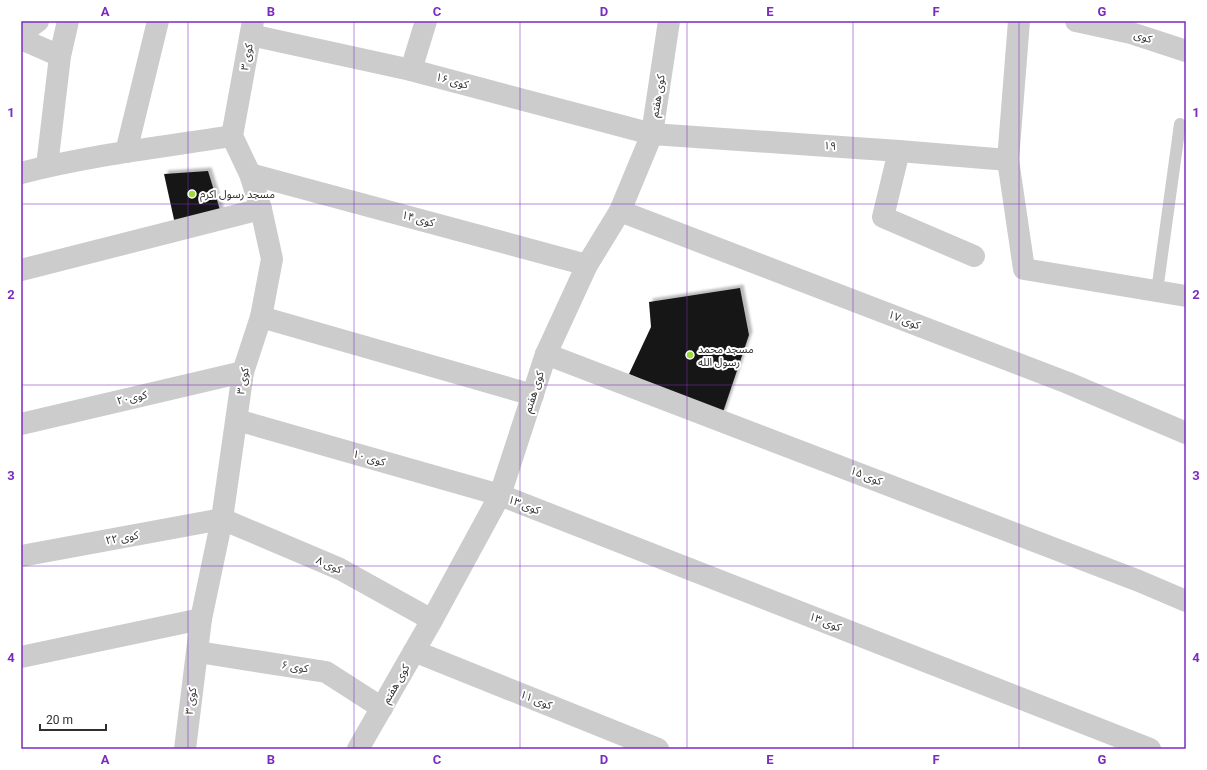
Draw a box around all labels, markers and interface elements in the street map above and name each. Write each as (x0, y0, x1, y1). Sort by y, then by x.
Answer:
text: A (101, 4, 110, 19)
text: B (267, 4, 275, 19)
text: C (433, 4, 442, 19)
text: D (600, 4, 608, 19)
text: E (766, 4, 774, 19)
text: F (932, 4, 940, 19)
text: G (1098, 4, 1107, 19)
street label: کوی (1132, 28, 1154, 46)
street label: کوی ۳ (238, 42, 256, 71)
street label: کوی ۱۶ (434, 70, 470, 92)
street label: کوی هفتم (648, 73, 670, 118)
text: 1 (7, 105, 15, 120)
text: 1 (1192, 105, 1200, 120)
street label: ۱۹ (823, 139, 837, 153)
place label: مسجد رسول اکرم (200, 188, 275, 202)
marker: مسجد رسول اکرم (187, 189, 197, 199)
street label: کوی ۱۴ (400, 208, 436, 230)
text: 2 (7, 287, 15, 302)
text: 2 (1192, 287, 1200, 302)
street label: کوی ۱۷ (886, 308, 922, 332)
place label: مسجد محمد رسول الله (698, 343, 754, 369)
marker: مسجد محمد رسول الله (685, 350, 695, 360)
street label: کوی ۳ (234, 366, 252, 395)
street label: کوی هفتم (521, 369, 549, 415)
street label: کوی۲۰ (116, 388, 149, 408)
street label: کوی ۱۰ (351, 447, 387, 469)
street label: کوی ۱۵ (848, 464, 884, 488)
text: 3 (7, 468, 15, 483)
text: 3 (1192, 468, 1200, 483)
street label: کوی ۱۳ (506, 493, 542, 517)
street label: کوی ۲۲ (104, 529, 140, 547)
street label: کوی ۸ (314, 554, 344, 577)
street label: کوی ۱۳ (807, 610, 843, 634)
text: 4 (7, 650, 15, 665)
text: 4 (1192, 650, 1200, 665)
street label: کوی ۶ (281, 658, 310, 676)
street label: کوی هفتم (380, 662, 414, 707)
street label: کوی ۳ (183, 686, 199, 715)
street label: کوی ۱۱ (518, 688, 554, 712)
scale bar (40, 706, 106, 732)
text: 20 m (46, 713, 73, 727)
text: A (101, 752, 110, 767)
text: B (267, 752, 275, 767)
text: C (433, 752, 442, 767)
text: D (600, 752, 608, 767)
text: E (766, 752, 774, 767)
text: F (932, 752, 940, 767)
text: G (1098, 752, 1107, 767)

